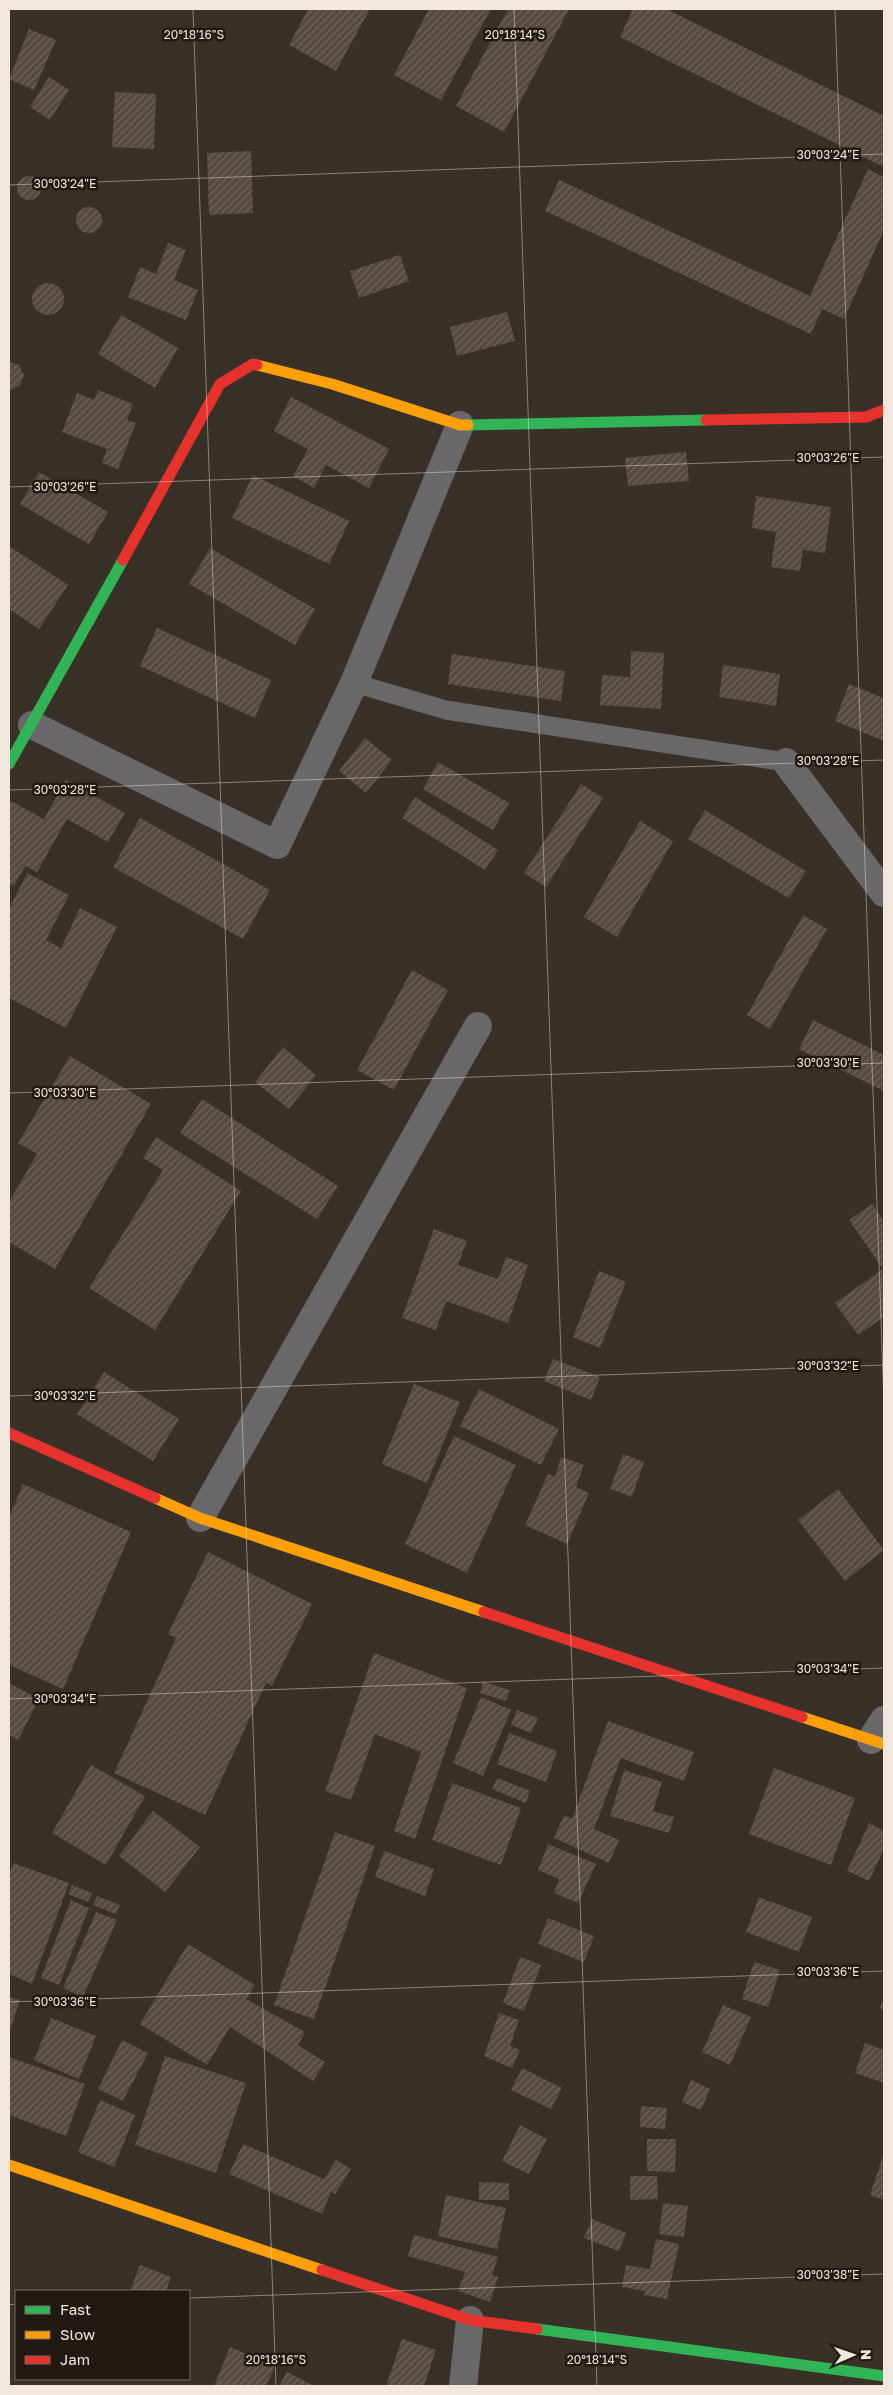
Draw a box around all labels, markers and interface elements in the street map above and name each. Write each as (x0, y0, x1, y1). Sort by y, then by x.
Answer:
text: 20°18'16"S (164, 27, 224, 42)
text: 20°18'14"S (485, 27, 545, 42)
text: 30°03'24"E (797, 147, 859, 162)
text: 30°03'24"E (34, 176, 96, 191)
text: 30°03'26"E (797, 450, 859, 465)
text: 30°03'26"E (34, 479, 96, 494)
text: 30°03'28"E (797, 753, 859, 768)
text: 30°03'28"E (34, 782, 96, 797)
text: 30°03'30"E (797, 1055, 859, 1070)
text: 30°03'30"E (34, 1085, 96, 1100)
text: 30°03'32"E (797, 1358, 859, 1373)
text: 30°03'32"E (34, 1388, 96, 1403)
text: 30°03'34"E (797, 1661, 859, 1676)
text: 30°03'34"E (34, 1691, 96, 1706)
text: 30°03'36"E (797, 1964, 859, 1979)
text: 30°03'36"E (34, 1994, 96, 2009)
text: 30°03'38"E (797, 2267, 859, 2282)
legend (15, 2290, 190, 2380)
text: Fast (60, 2300, 91, 2318)
text: Slow (60, 2325, 95, 2343)
north arrow (828, 2330, 878, 2380)
text: N (858, 2349, 875, 2360)
text: Jam (60, 2350, 90, 2368)
text: 20°18'16"S (246, 2352, 306, 2367)
text: 20°18'14"S (567, 2352, 627, 2367)

